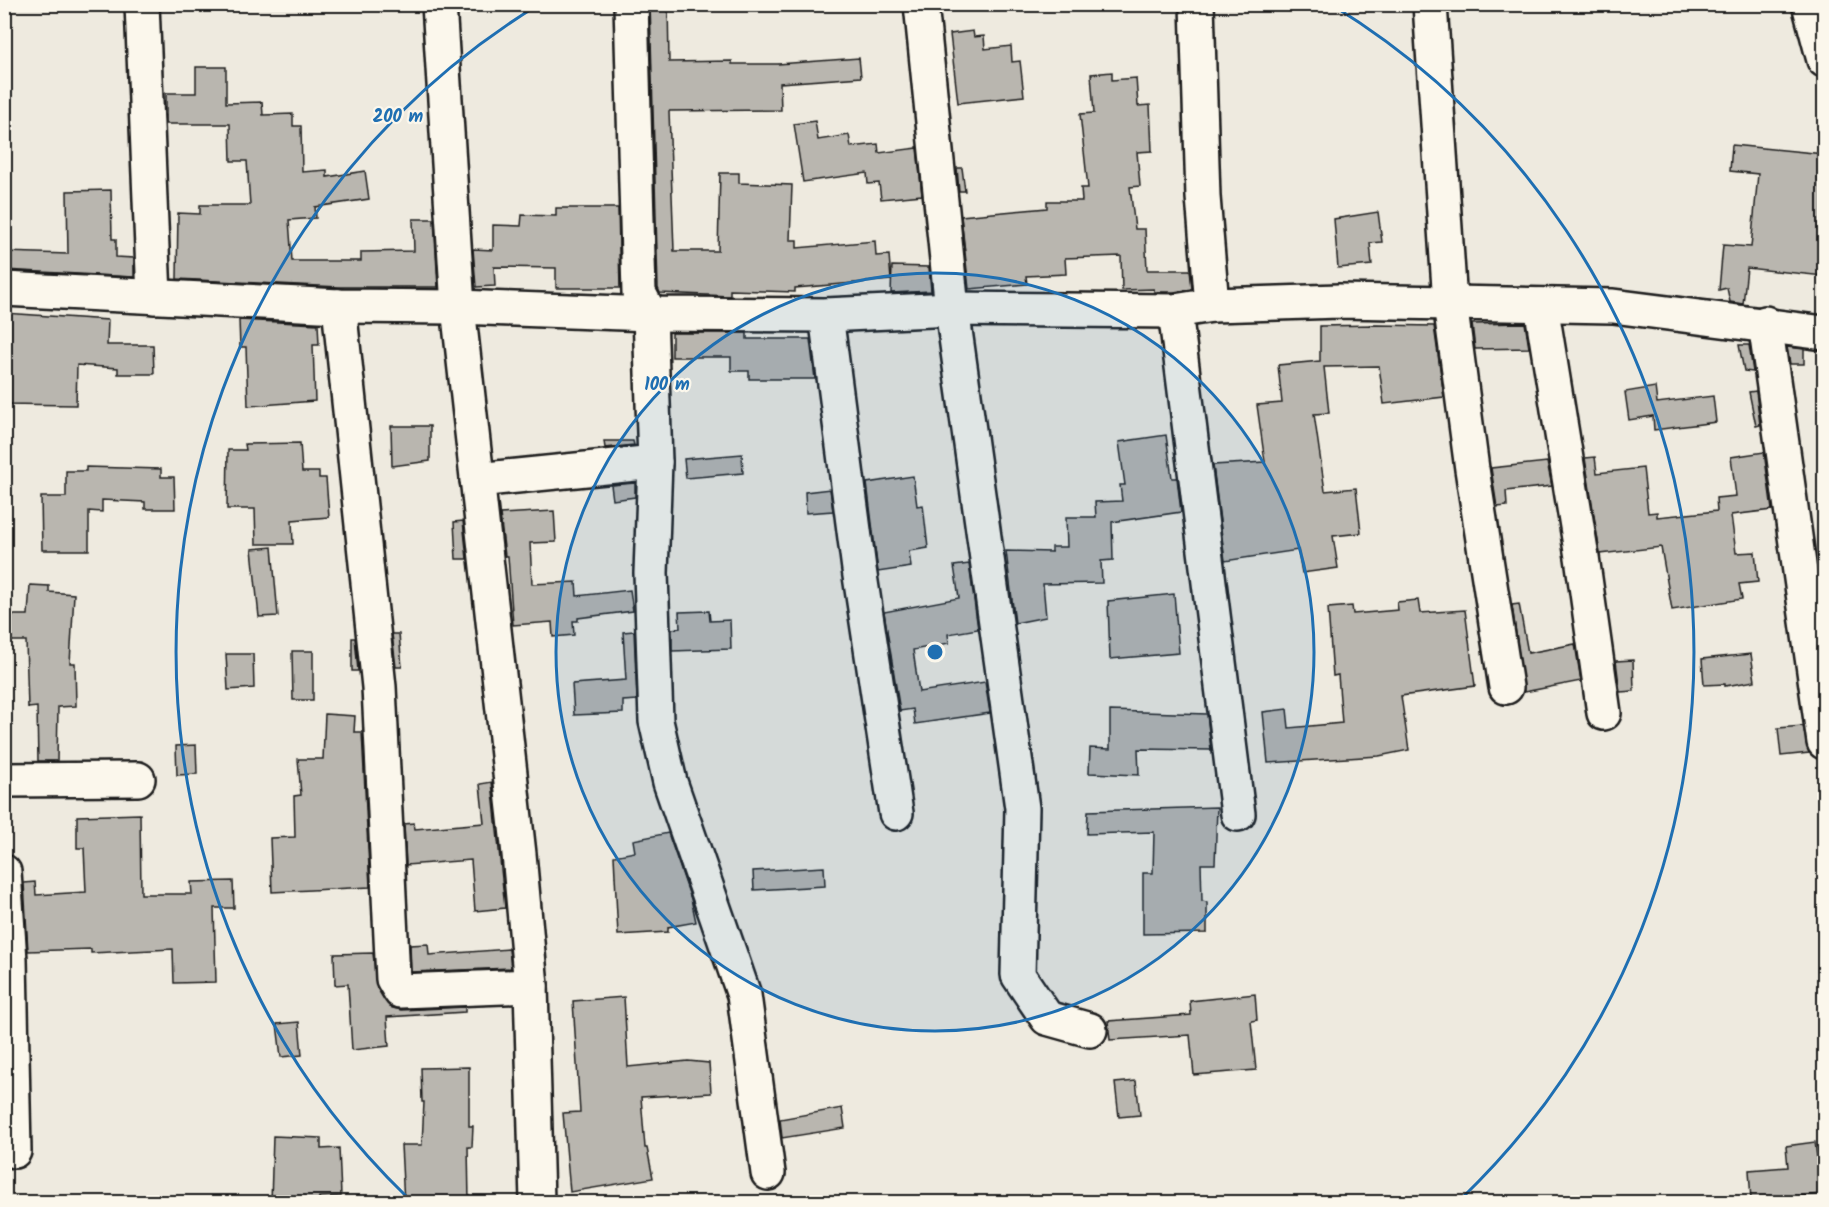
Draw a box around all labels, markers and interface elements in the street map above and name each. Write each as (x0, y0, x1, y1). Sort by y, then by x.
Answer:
text: 200 m (373, 103, 424, 132)
text: 100 m (644, 371, 690, 400)
centre of rings (925, 642, 945, 662)

